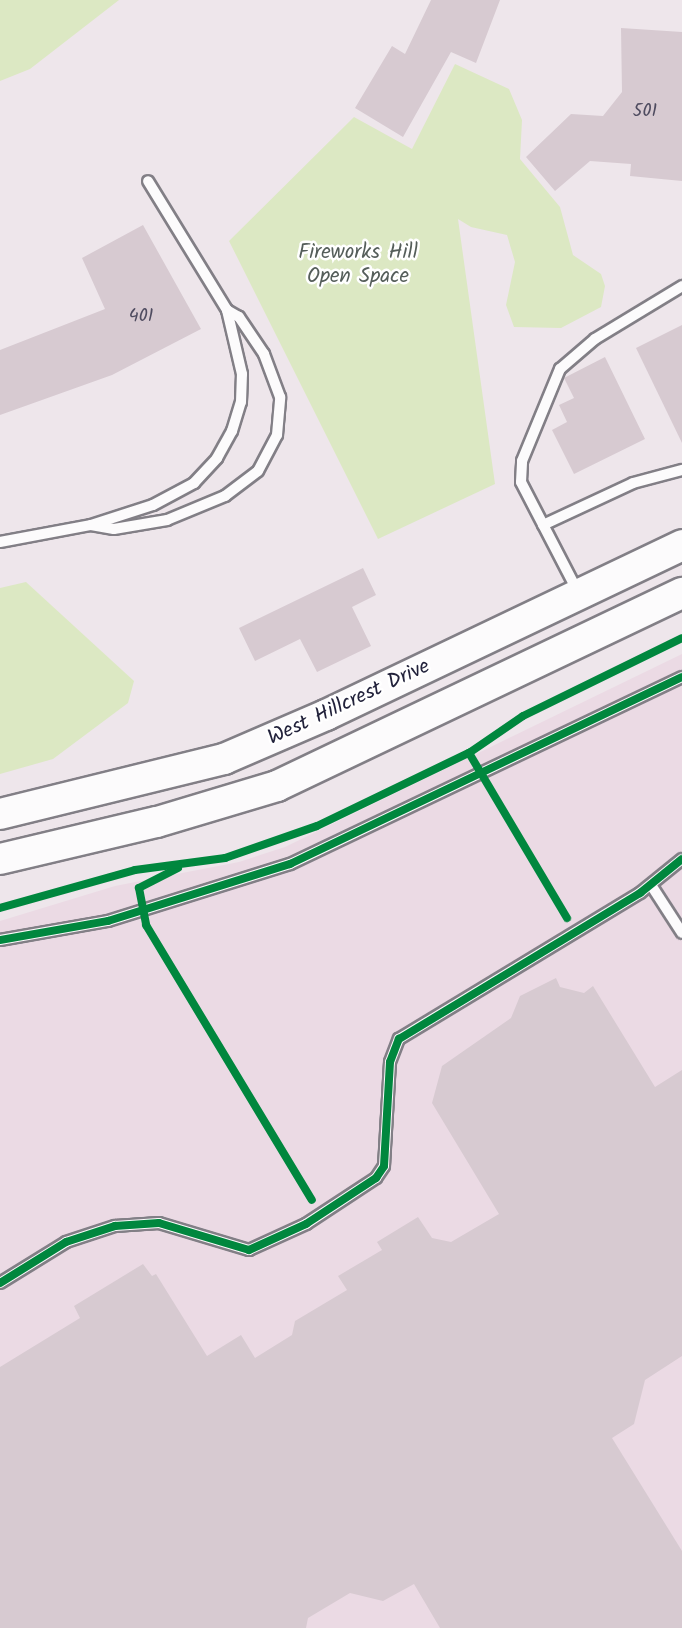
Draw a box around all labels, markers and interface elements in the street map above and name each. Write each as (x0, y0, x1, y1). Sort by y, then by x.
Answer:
house number: 501 (633, 101, 657, 123)
park label: Fireworks Hill Open Space (298, 240, 418, 290)
house number: 401 (129, 306, 153, 328)
street label: West Hillcrest Drive (264, 654, 434, 752)

